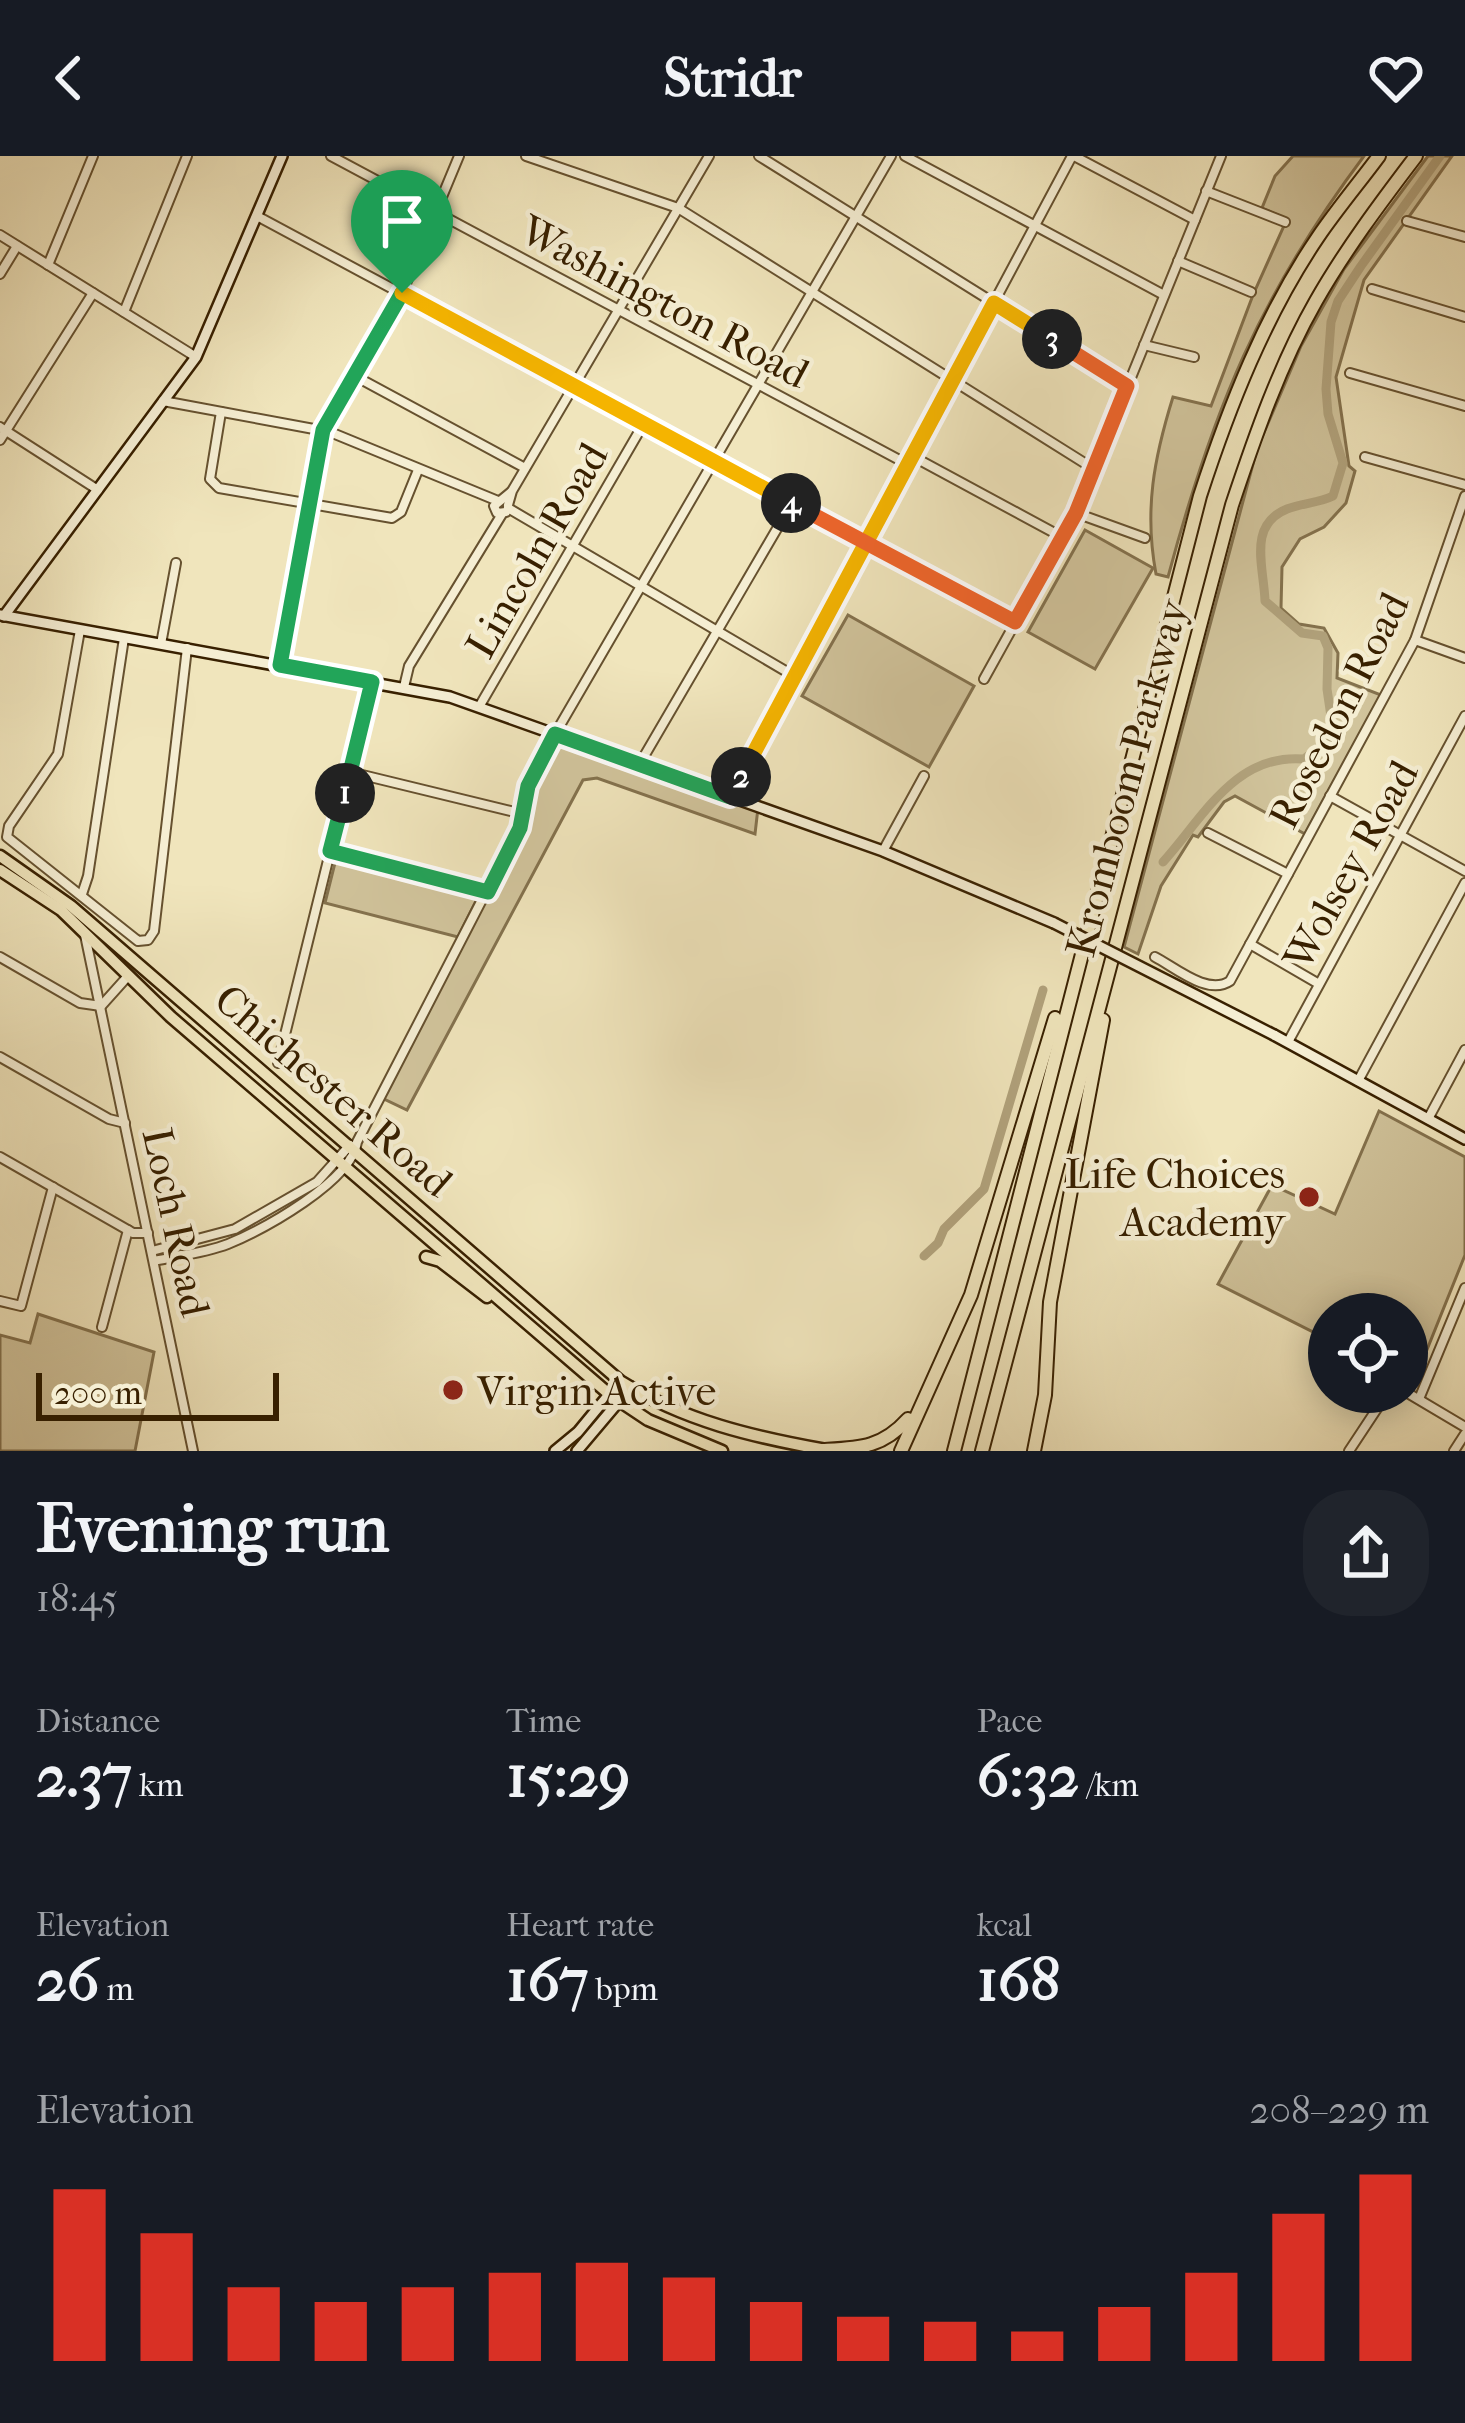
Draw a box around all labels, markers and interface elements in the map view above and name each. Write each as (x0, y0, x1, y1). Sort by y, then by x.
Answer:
icon: back (36, 45, 102, 111)
icon: heart (1363, 45, 1429, 111)
text: Stridr (663, 47, 802, 110)
pin (351, 170, 453, 293)
icon: arrive (369, 188, 435, 254)
street label: Washington Road (511, 205, 818, 399)
pin: 3 (1022, 309, 1082, 369)
text: 3 (1045, 319, 1059, 358)
street label: Lincoln Road (456, 434, 619, 667)
pin: 4 (761, 473, 821, 533)
text: 4 (781, 483, 801, 522)
street label: Rosedon Road (1259, 583, 1420, 837)
street label: Kromboom Parkway (1056, 593, 1199, 962)
pin: 2 (711, 747, 771, 807)
street label: Wolsey Road (1273, 752, 1429, 980)
text: 2 (733, 757, 749, 796)
pin: 1 (315, 763, 375, 823)
text: 1 (339, 773, 351, 812)
street label: Chichester Road (204, 975, 462, 1208)
street label: Loch Road (132, 1124, 220, 1322)
place label: Life Choices Academy (1065, 1150, 1287, 1247)
marker: Life Choices Academy (1296, 1184, 1322, 1210)
map controls (1308, 1293, 1428, 1413)
button: locate (1308, 1293, 1428, 1413)
scale bar (36, 1367, 279, 1420)
place label: Virgin Active (476, 1367, 716, 1416)
text: 200 m (54, 1374, 142, 1413)
marker: Virgin Active (440, 1377, 466, 1403)
button: share (1303, 1490, 1429, 1616)
text: Evening run (36, 1491, 389, 1568)
text: 18:45 (36, 1575, 118, 1621)
text: Distance (36, 1702, 160, 1741)
text: Time (506, 1702, 581, 1741)
text: Pace (977, 1702, 1042, 1741)
text: 2.37 (36, 1741, 132, 1812)
text: 15:29 (506, 1741, 630, 1812)
text: 6:32 (977, 1741, 1079, 1812)
text: km (132, 1766, 183, 1805)
text: /km (1079, 1766, 1139, 1805)
text: Elevation (36, 1906, 169, 1945)
text: Heart rate (506, 1906, 654, 1945)
text: kcal (977, 1906, 1032, 1945)
text: 26 (36, 1945, 99, 2016)
text: 167 (506, 1945, 589, 2016)
text: 168 (977, 1945, 1060, 2016)
text: m (99, 1970, 134, 2009)
text: bpm (589, 1970, 658, 2009)
text: Elevation (36, 2087, 194, 2133)
text: 208–229 m (1249, 2087, 1429, 2133)

